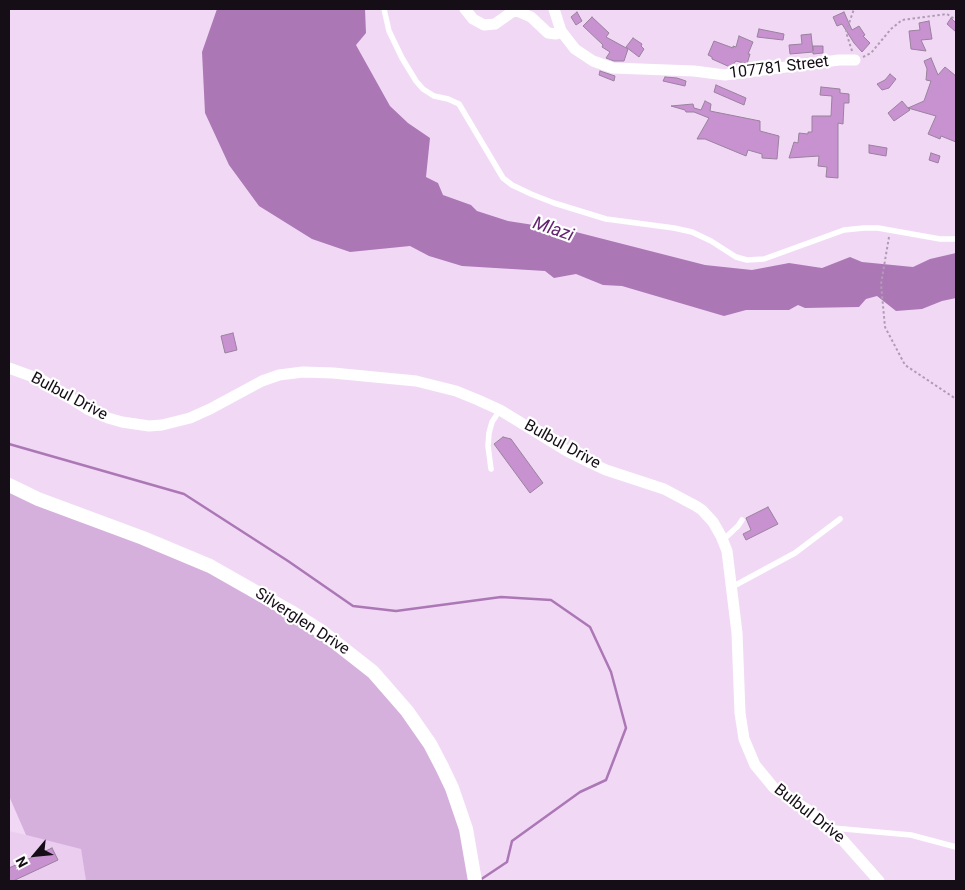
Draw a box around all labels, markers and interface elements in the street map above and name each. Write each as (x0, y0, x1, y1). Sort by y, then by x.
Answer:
street label: 107781 Street (728, 52, 830, 84)
water label: Mlazi (530, 213, 576, 247)
street label: Bulbul Drive (27, 369, 111, 425)
street label: Bulbul Drive (520, 416, 604, 474)
street label: Silverglen Drive (251, 584, 353, 660)
street label: Bulbul Drive (770, 780, 848, 848)
north arrow (10, 830, 60, 880)
text: N (12, 854, 31, 870)

